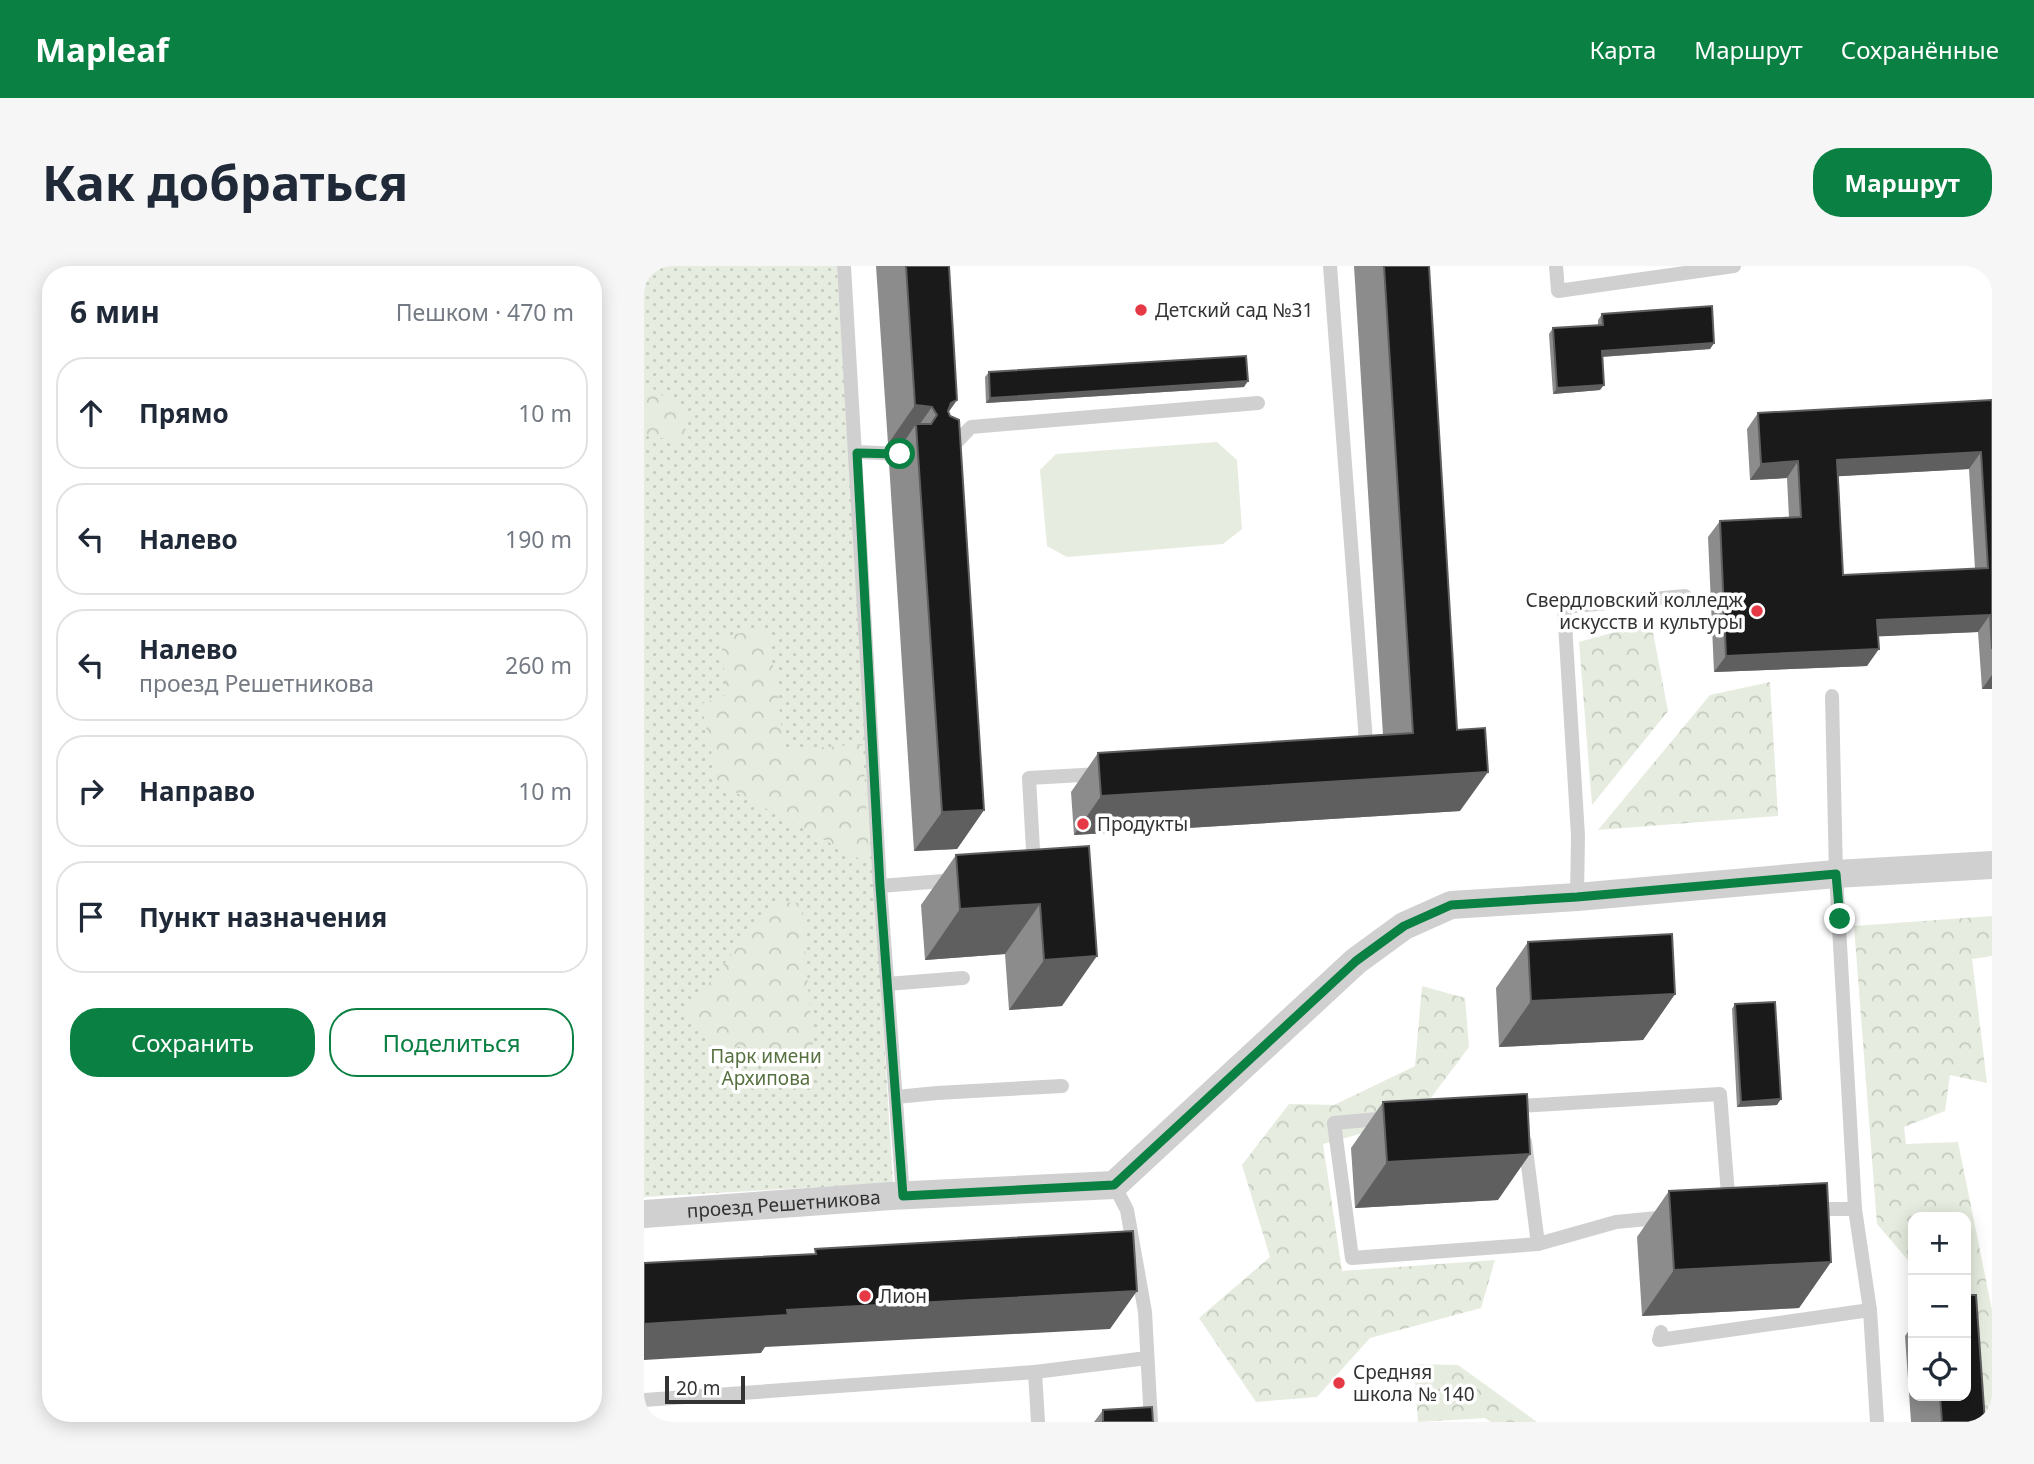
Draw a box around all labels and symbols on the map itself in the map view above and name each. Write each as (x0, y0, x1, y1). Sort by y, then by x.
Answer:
place label: Детский сад №31 (1155, 297, 1313, 323)
marker: Детский сад №31 (1133, 302, 1149, 318)
route start (884, 438, 915, 469)
place label: Свердловский колледж искусств и культуры (1526, 587, 1744, 635)
marker: Свердловский колледж искусств и культуры (1749, 603, 1765, 619)
place label: Продукты (1097, 811, 1188, 837)
marker: Продукты (1075, 816, 1091, 832)
route end (1824, 903, 1855, 934)
park label: Парк имени Архипова (710, 1043, 822, 1091)
street label: проезд Решетникова (686, 1184, 881, 1224)
place label: Лион (879, 1283, 927, 1309)
marker: Лион (857, 1288, 873, 1304)
place label: Средняя школа № 140 (1353, 1359, 1475, 1407)
scale bar (665, 1373, 746, 1405)
marker: Средняя школа № 140 (1331, 1375, 1347, 1391)

